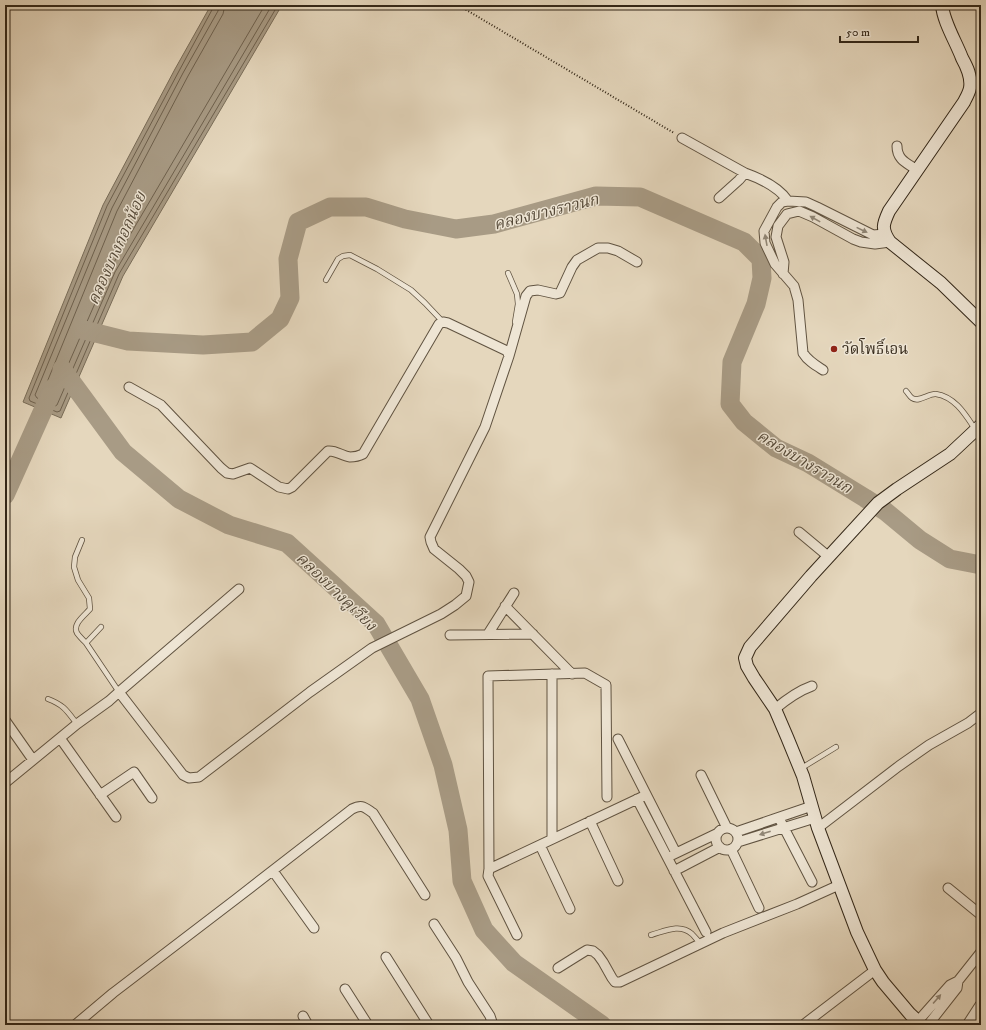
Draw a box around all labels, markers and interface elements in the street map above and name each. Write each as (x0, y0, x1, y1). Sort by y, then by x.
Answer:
scale bar (840, 18, 918, 44)
text: 50 m (846, 25, 870, 40)
water label: คลองบางกอกน้อย (83, 188, 151, 308)
water label: คลองบางราวนก (492, 189, 602, 235)
one-way arrow (810, 215, 821, 222)
one-way arrow (856, 227, 868, 233)
one-way arrow (762, 234, 768, 246)
place label: วัดโพธิ์เอน (842, 338, 908, 359)
marker: วัดโพธิ์เอน (829, 344, 839, 354)
water label: คลองบางราวนก (753, 426, 857, 499)
water label: คลองบางคูเวียง (292, 548, 381, 636)
one-way arrow (759, 831, 771, 837)
one-way arrow (932, 995, 941, 1004)

